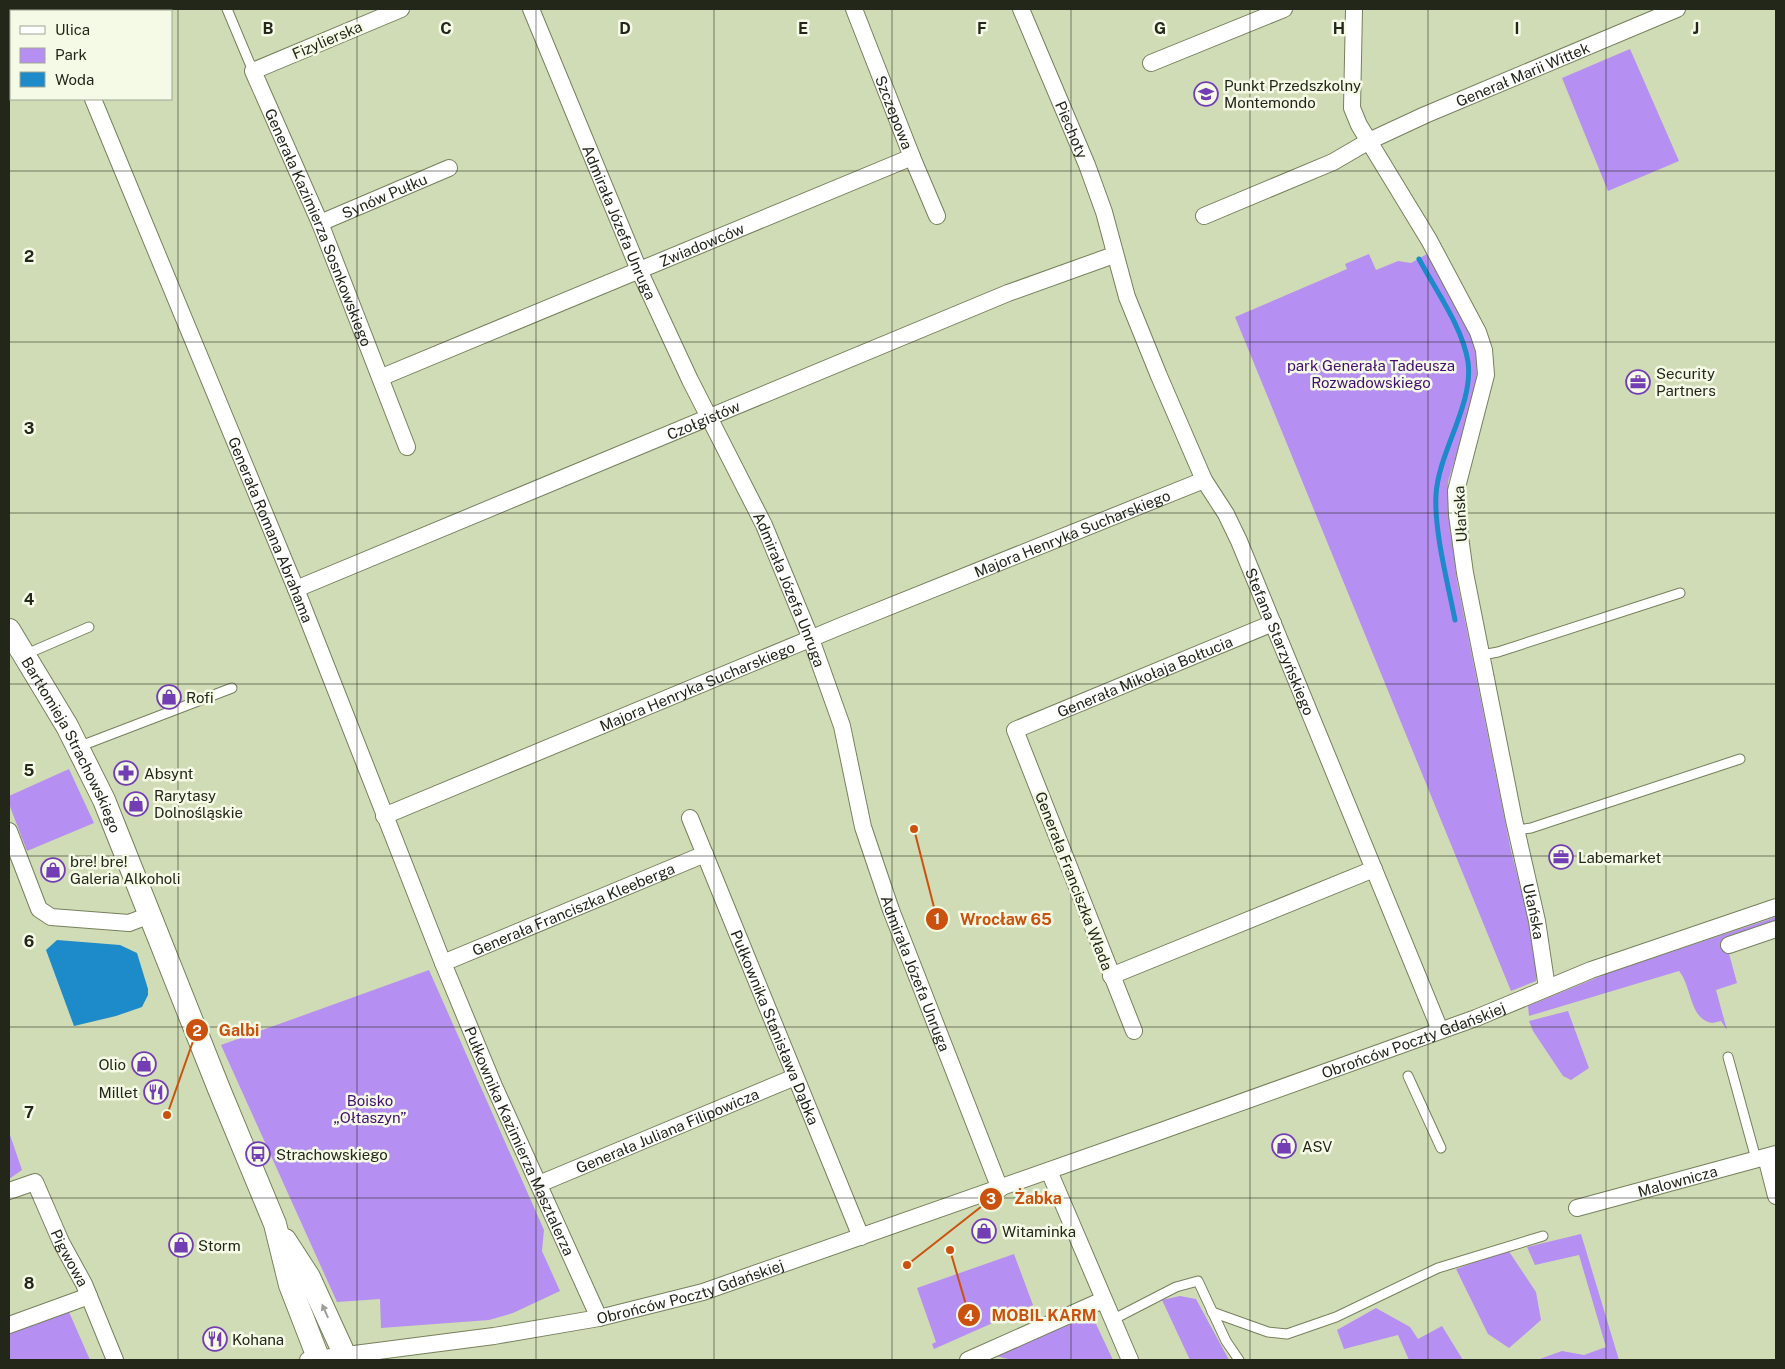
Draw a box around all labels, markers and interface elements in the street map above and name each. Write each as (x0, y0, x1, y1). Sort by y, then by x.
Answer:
legend (10, 10, 172, 100)
street label: Fizylierska (289, 18, 365, 62)
text: B (263, 19, 274, 38)
text: C (440, 19, 452, 38)
text: D (619, 19, 631, 38)
text: E (798, 19, 808, 38)
text: F (977, 19, 987, 38)
text: G (1154, 19, 1166, 38)
text: H (1333, 19, 1345, 38)
text: I (1515, 19, 1519, 38)
text: J (1693, 19, 1699, 38)
text: Ulica (55, 21, 90, 38)
street label: Generał Marii Wittek (1453, 38, 1592, 110)
text: Park (55, 46, 87, 63)
text: Woda (55, 71, 94, 88)
street label: Szczepowa (872, 73, 917, 152)
place label: Punkt Przedszkolny Montemondo (1224, 77, 1361, 111)
school or university icon: Punkt Przedszkolny Montemondo (1193, 81, 1219, 107)
street label: Piechoty (1052, 98, 1092, 161)
street label: Generała Kazimierza Sosnkowskiego (262, 106, 376, 349)
street label: Admirała Józefa Unruga (580, 143, 660, 302)
street label: Synów Pułku (339, 170, 430, 221)
street label: Zwiadowców (657, 219, 747, 269)
text: 2 (24, 247, 34, 266)
park label: park Generała Tadeusza Rozwadowskiego (1287, 357, 1455, 391)
place label: Security Partners (1656, 365, 1716, 399)
office icon: Security Partners (1625, 369, 1651, 395)
street label: Czołgistów (664, 397, 743, 442)
text: 3 (24, 419, 34, 438)
street label: Generała Romana Abrahama (225, 434, 317, 625)
street label: Ułańska (1450, 485, 1470, 543)
street label: Majora Henryka Sucharskiego (972, 486, 1173, 580)
street label: Admirała Józefa Unruga (750, 509, 829, 669)
street label: Stefana Starzyńskiego (1242, 565, 1318, 718)
text: 4 (24, 590, 35, 609)
street label: Generała Mikołaja Bołtucia (1054, 632, 1235, 720)
street label: Majora Henryka Sucharskiego (597, 638, 797, 734)
street label: Bartłomieja Strachowskiego (19, 654, 125, 835)
shop icon: Rofi (156, 684, 182, 710)
place label: Rofi (186, 689, 214, 706)
pharmacy icon: Absynt (113, 760, 139, 786)
text: 5 (24, 761, 35, 780)
place label: Absynt (144, 765, 193, 782)
place label: Rarytasy Dolnośląskie (154, 787, 243, 821)
street label: Generała Franciszka Włada (1032, 789, 1116, 973)
shop icon: Rarytasy Dolnośląskie (123, 791, 149, 817)
office icon: Labemarket (1548, 844, 1574, 870)
place label: Labemarket (1578, 849, 1661, 866)
place label: bre! bre! Galeria Alkoholi (70, 853, 180, 887)
shop icon: bre! bre! Galeria Alkoholi (40, 857, 66, 883)
street label: Generała Franciszka Kleeberga (469, 859, 677, 958)
street label: Ułańska (1520, 882, 1548, 940)
street label: Admirała Józefa Unruga (878, 893, 954, 1054)
callout: Wrocław 65 (925, 904, 1062, 935)
text: 1 (934, 910, 940, 927)
text: Wrocław 65 (960, 910, 1052, 929)
street label: Pułkownika Stanisława Dąbka (728, 927, 823, 1127)
text: 6 (24, 932, 34, 951)
street label: Obrońców Poczty Gdańskiej (1319, 998, 1508, 1081)
callout: Galbi (184, 1015, 270, 1046)
text: Galbi (219, 1021, 259, 1040)
text: 2 (192, 1022, 202, 1039)
street label: Pułkownika Kazimierza Masztalerza (462, 1024, 578, 1258)
shop icon: Olio (131, 1051, 157, 1077)
place label: Olio (98, 1056, 126, 1073)
restaurant icon: Millet (143, 1079, 169, 1105)
place label: Millet (98, 1084, 138, 1101)
street label: Generała Juliana Filipowicza (573, 1085, 761, 1176)
park label: Boisko „Ołtaszyn” (333, 1092, 407, 1126)
text: 7 (24, 1103, 34, 1122)
shop icon: ASV (1271, 1133, 1297, 1159)
place label: ASV (1302, 1138, 1332, 1155)
bus stop icon: Strachowskiego (245, 1141, 271, 1167)
place label: Strachowskiego (276, 1146, 388, 1163)
street label: Malownicza (1636, 1162, 1719, 1200)
callout: Żabka (979, 1183, 1071, 1214)
text: Żabka (1014, 1188, 1062, 1208)
text: 3 (986, 1190, 996, 1207)
shop icon: Witaminka (971, 1218, 997, 1244)
place label: Witaminka (1002, 1223, 1076, 1240)
street label: Pigwowa (48, 1227, 92, 1289)
shop icon: Storm (168, 1232, 194, 1258)
place label: Storm (198, 1237, 241, 1254)
street label: Obrońców Poczty Gdańskiej (595, 1256, 786, 1327)
text: 8 (24, 1274, 35, 1293)
callout: MOBIL KARM (956, 1300, 1106, 1331)
one-way arrow (320, 1304, 328, 1318)
text: MOBIL KARM (992, 1306, 1096, 1325)
text: 4 (964, 1307, 974, 1324)
restaurant icon: Kohana (202, 1326, 228, 1352)
place label: Kohana (232, 1331, 284, 1348)

